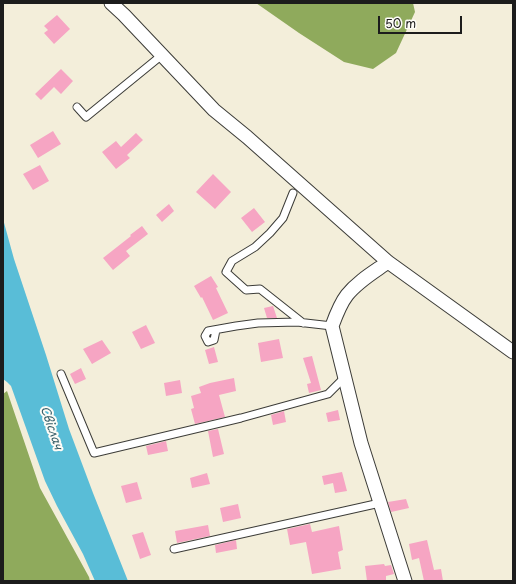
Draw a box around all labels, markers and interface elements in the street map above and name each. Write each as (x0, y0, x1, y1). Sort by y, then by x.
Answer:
scale bar (380, 8, 464, 34)
text: 50 m (385, 14, 416, 32)
water label: Свіслач (37, 404, 65, 452)

